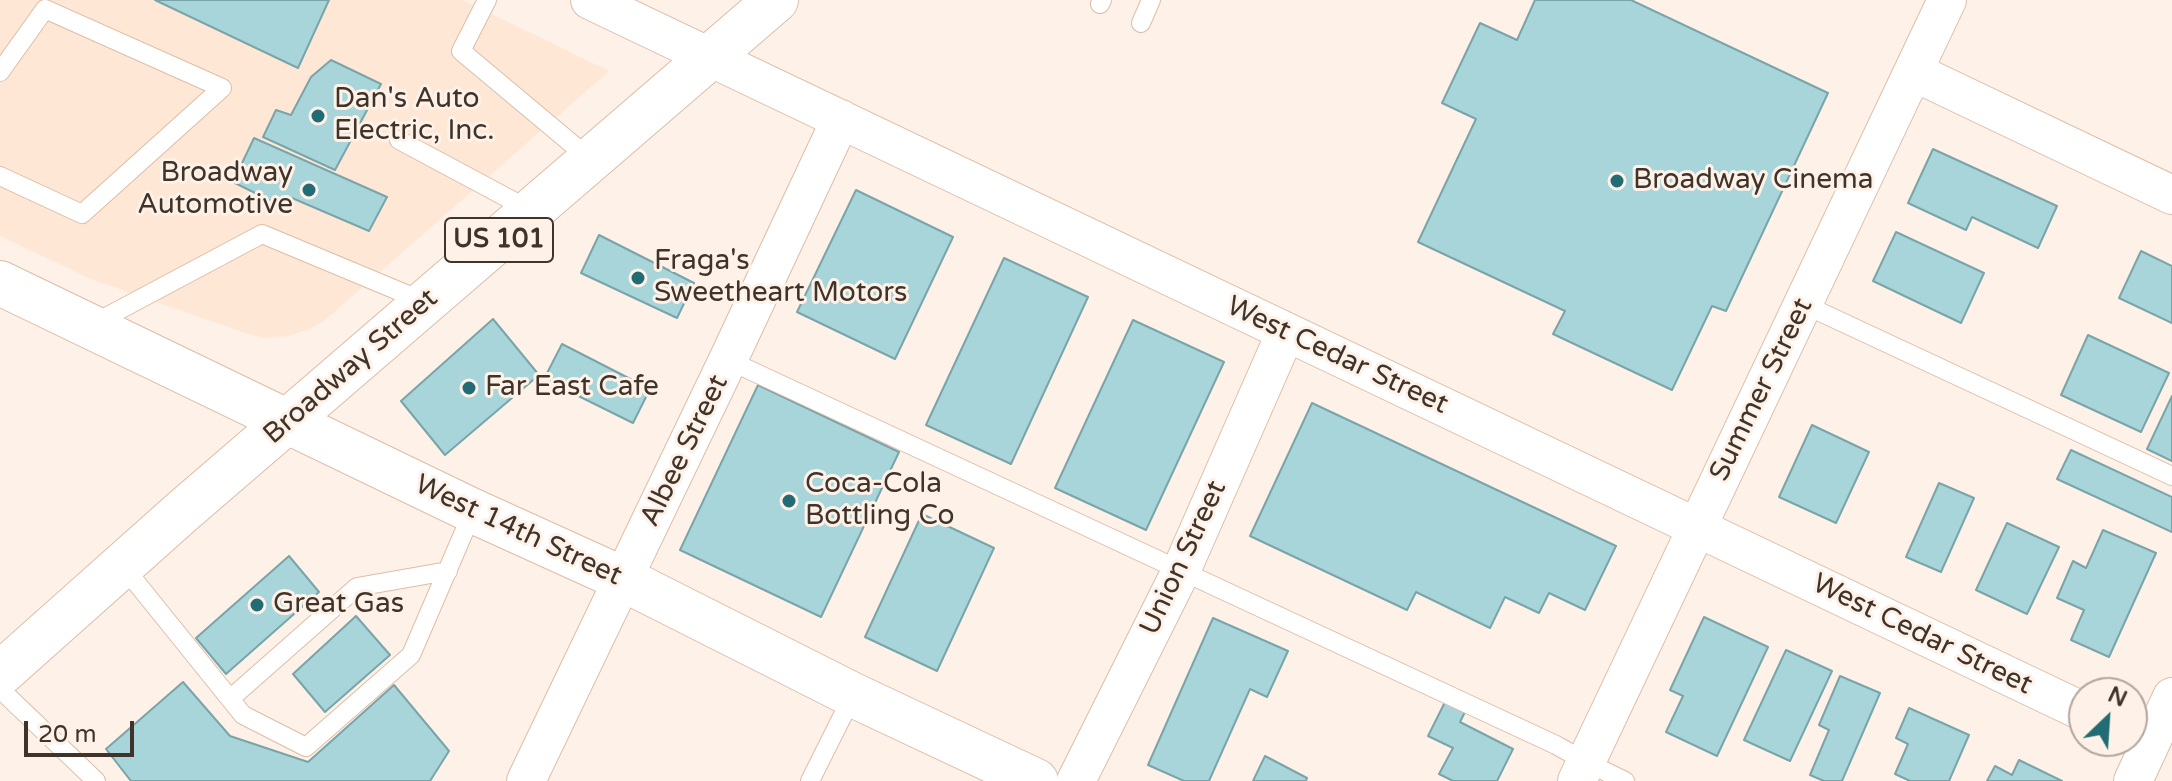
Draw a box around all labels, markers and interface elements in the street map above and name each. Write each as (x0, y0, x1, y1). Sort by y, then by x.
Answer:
place label: Dan's Auto Electric, Inc. (334, 83, 494, 149)
marker: Dan's Auto Electric, Inc. (309, 107, 327, 125)
place label: Broadway Automotive (137, 157, 293, 223)
place label: Broadway Cinema (1633, 164, 1874, 198)
marker: Broadway Cinema (1608, 172, 1626, 190)
marker: Broadway Automotive (300, 181, 318, 199)
road number: US 101 (445, 218, 553, 262)
place label: Fraga's Sweetheart Motors (654, 245, 907, 311)
marker: Fraga's Sweetheart Motors (629, 269, 647, 287)
street label: Broadway Street (257, 282, 445, 452)
street label: West Cedar Street (1221, 290, 1453, 422)
street label: Summer Street (1703, 293, 1821, 487)
street label: Albee Street (634, 370, 736, 532)
place label: Far East Cafe (485, 371, 659, 405)
marker: Far East Cafe (460, 379, 478, 397)
street label: West 14th Street (409, 468, 627, 594)
place label: Coca-Cola Bottling Co (805, 468, 955, 534)
street label: Union Street (1134, 476, 1234, 640)
marker: Coca-Cola Bottling Co (780, 492, 798, 510)
street label: West Cedar Street (1807, 567, 2037, 703)
place label: Great Gas (273, 588, 404, 622)
marker: Great Gas (248, 596, 266, 614)
north arrow (2068, 677, 2148, 757)
text: N (2104, 682, 2131, 713)
scale bar (28, 705, 138, 755)
text: 20 m (38, 720, 96, 749)

